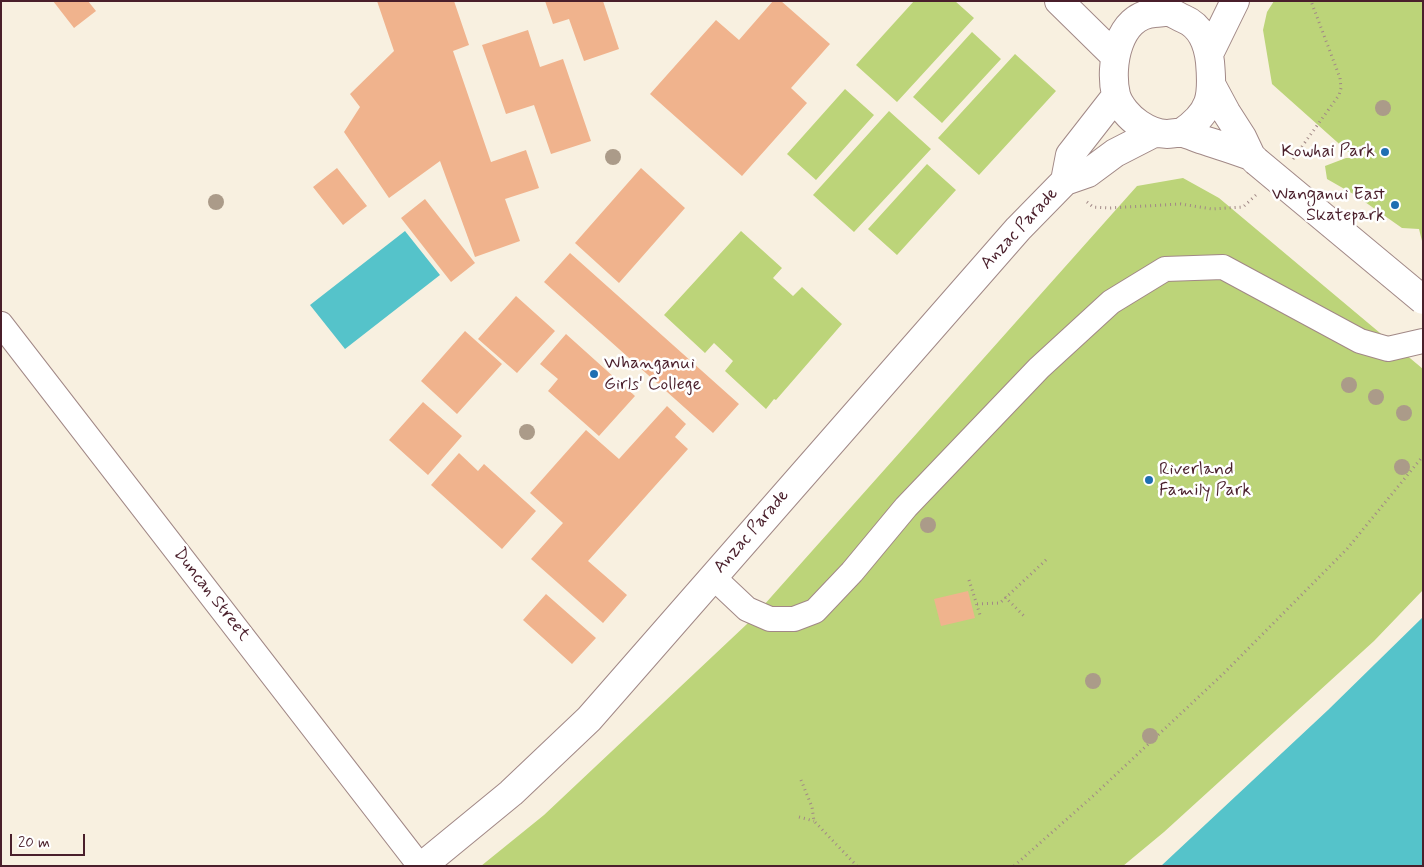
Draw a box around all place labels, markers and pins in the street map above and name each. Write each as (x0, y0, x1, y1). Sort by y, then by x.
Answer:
place label: Kowhai Park (1281, 141, 1375, 163)
marker: Kowhai Park (1379, 146, 1391, 158)
place label: Wanganui East Skatepark (1272, 184, 1385, 226)
marker: Wanganui East Skatepark (1389, 199, 1401, 211)
place label: Whanganui Girls' College (604, 353, 701, 396)
marker: Whanganui Girls' College (588, 368, 600, 380)
place label: Riverland Family Park (1159, 459, 1251, 502)
marker: Riverland Family Park (1143, 474, 1155, 486)

